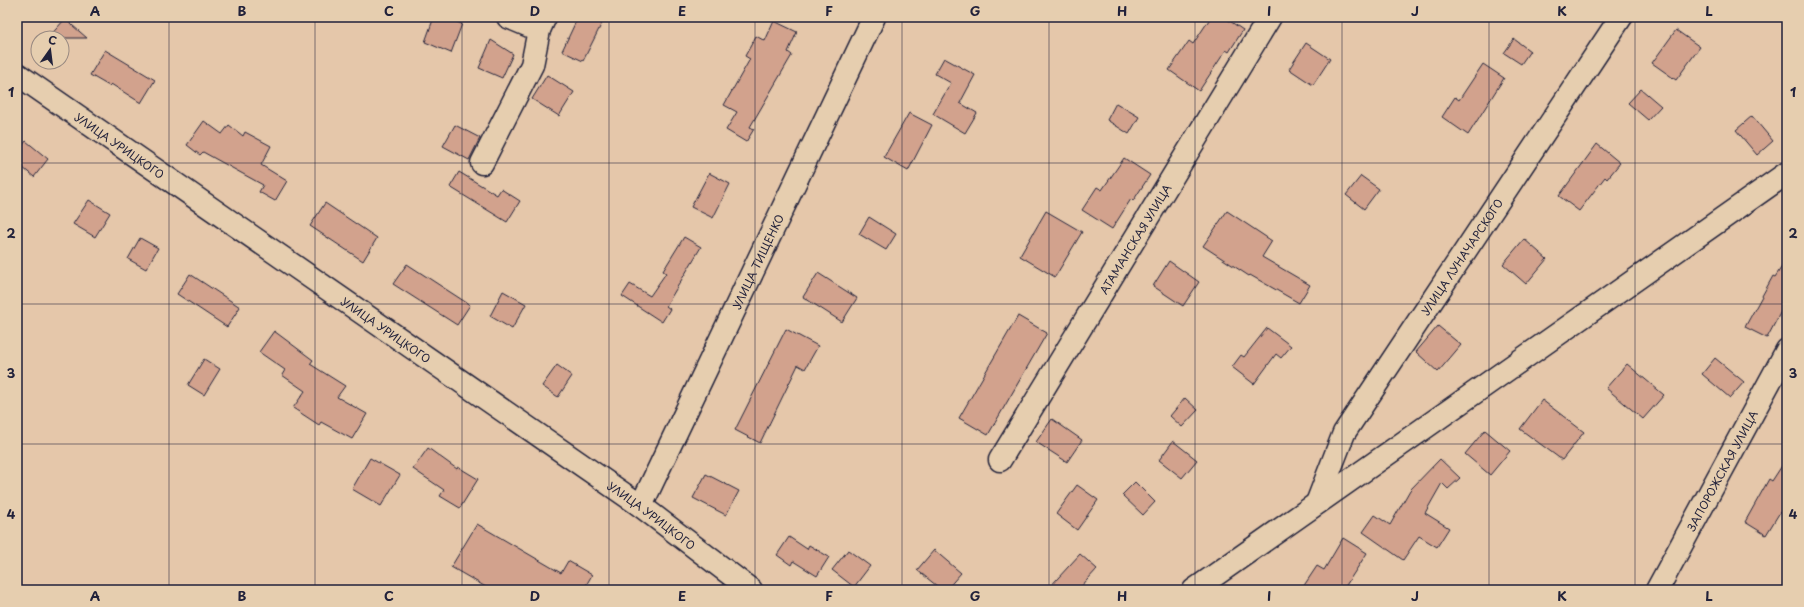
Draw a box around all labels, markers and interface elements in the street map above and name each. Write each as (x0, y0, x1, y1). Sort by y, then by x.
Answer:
text: A (90, 1, 100, 20)
text: B (238, 1, 247, 20)
text: C (384, 1, 394, 20)
text: D (530, 1, 540, 20)
text: E (678, 1, 686, 20)
text: F (825, 1, 833, 20)
text: G (970, 1, 980, 20)
text: H (1117, 1, 1127, 20)
text: I (1267, 1, 1271, 20)
text: J (1411, 1, 1419, 20)
text: K (1557, 1, 1567, 20)
text: L (1705, 1, 1713, 20)
north arrow (30, 30, 70, 70)
text: С (46, 31, 59, 49)
text: 1 (8, 82, 14, 101)
text: 1 (1790, 82, 1796, 101)
street label: УЛИЦА УРИЦКОГО (71, 108, 168, 182)
street label: АТАМАНСКАЯ УЛИЦА (1095, 180, 1175, 297)
street label: УЛИЦА ЛУНАЧАРСКОГО (1416, 195, 1506, 318)
street label: УЛИЦА ТИЩЕНКО (728, 211, 787, 312)
text: 2 (6, 223, 16, 242)
text: 2 (1788, 223, 1798, 242)
street label: УЛИЦА УРИЦКОГО (338, 293, 434, 367)
text: 3 (7, 363, 16, 382)
text: 3 (1789, 363, 1798, 382)
street label: ЗАПОРОЖСКАЯ УЛИЦА (1682, 407, 1762, 534)
street label: УЛИЦА УРИЦКОГО (604, 477, 699, 553)
text: 4 (7, 504, 16, 523)
text: 4 (1789, 504, 1798, 523)
text: A (90, 586, 100, 605)
text: B (238, 586, 247, 605)
text: C (384, 586, 394, 605)
text: D (530, 586, 540, 605)
text: E (678, 586, 686, 605)
text: F (825, 586, 833, 605)
text: G (970, 586, 980, 605)
text: H (1117, 586, 1127, 605)
text: I (1267, 586, 1271, 605)
text: J (1411, 586, 1419, 605)
text: K (1557, 586, 1567, 605)
text: L (1705, 586, 1713, 605)

